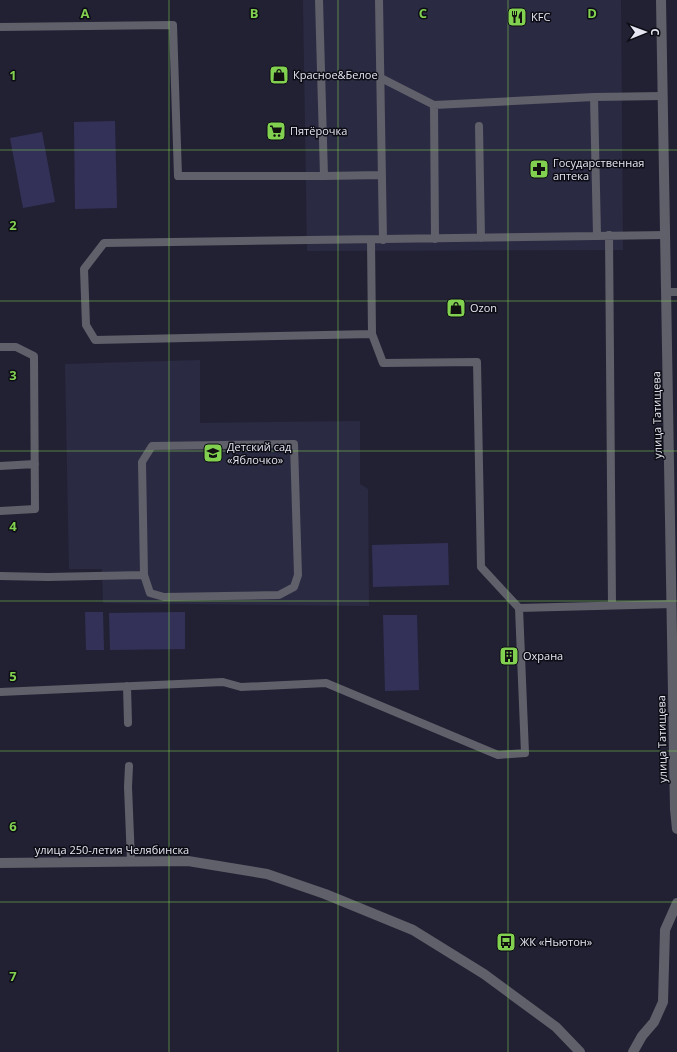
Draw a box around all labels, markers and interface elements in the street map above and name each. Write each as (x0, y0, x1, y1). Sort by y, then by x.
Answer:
text: A (81, 4, 90, 22)
text: B (250, 4, 259, 22)
text: C (419, 4, 427, 22)
text: D (587, 4, 597, 22)
restaurant icon: KFC (506, 6, 528, 28)
place label: KFC (531, 9, 550, 24)
north arrow (625, 12, 665, 52)
text: С (648, 28, 663, 35)
shop icon: Красное&Белое (268, 64, 290, 86)
text: 1 (9, 66, 17, 84)
place label: Красное&Белое (293, 67, 378, 82)
supermarket icon: Пятёрочка (265, 120, 287, 142)
place label: Пятёрочка (290, 123, 347, 138)
place label: Государственная аптека (553, 155, 644, 183)
pharmacy icon: Государственная аптека (528, 158, 550, 180)
text: 2 (9, 216, 17, 234)
shop icon: Ozon (445, 297, 467, 319)
place label: Ozon (470, 300, 497, 315)
text: 3 (9, 366, 17, 384)
street label: улица Татищева (648, 371, 665, 459)
place label: Детский сад «Яблочко» (227, 439, 292, 467)
school or university icon: Детский сад «Яблочко» (202, 442, 224, 464)
text: 4 (9, 517, 17, 535)
building icon: Охрана (498, 645, 520, 667)
place label: Охрана (523, 648, 563, 663)
text: 5 (9, 667, 17, 685)
street label: улица Татищева (653, 695, 670, 783)
text: 6 (9, 817, 17, 835)
street label: улица 250-летия Челябинска (35, 842, 189, 857)
bus stop icon: ЖК «Ньютон» (495, 931, 517, 953)
place label: ЖК «Ньютон» (520, 934, 593, 949)
text: 7 (9, 967, 17, 985)

